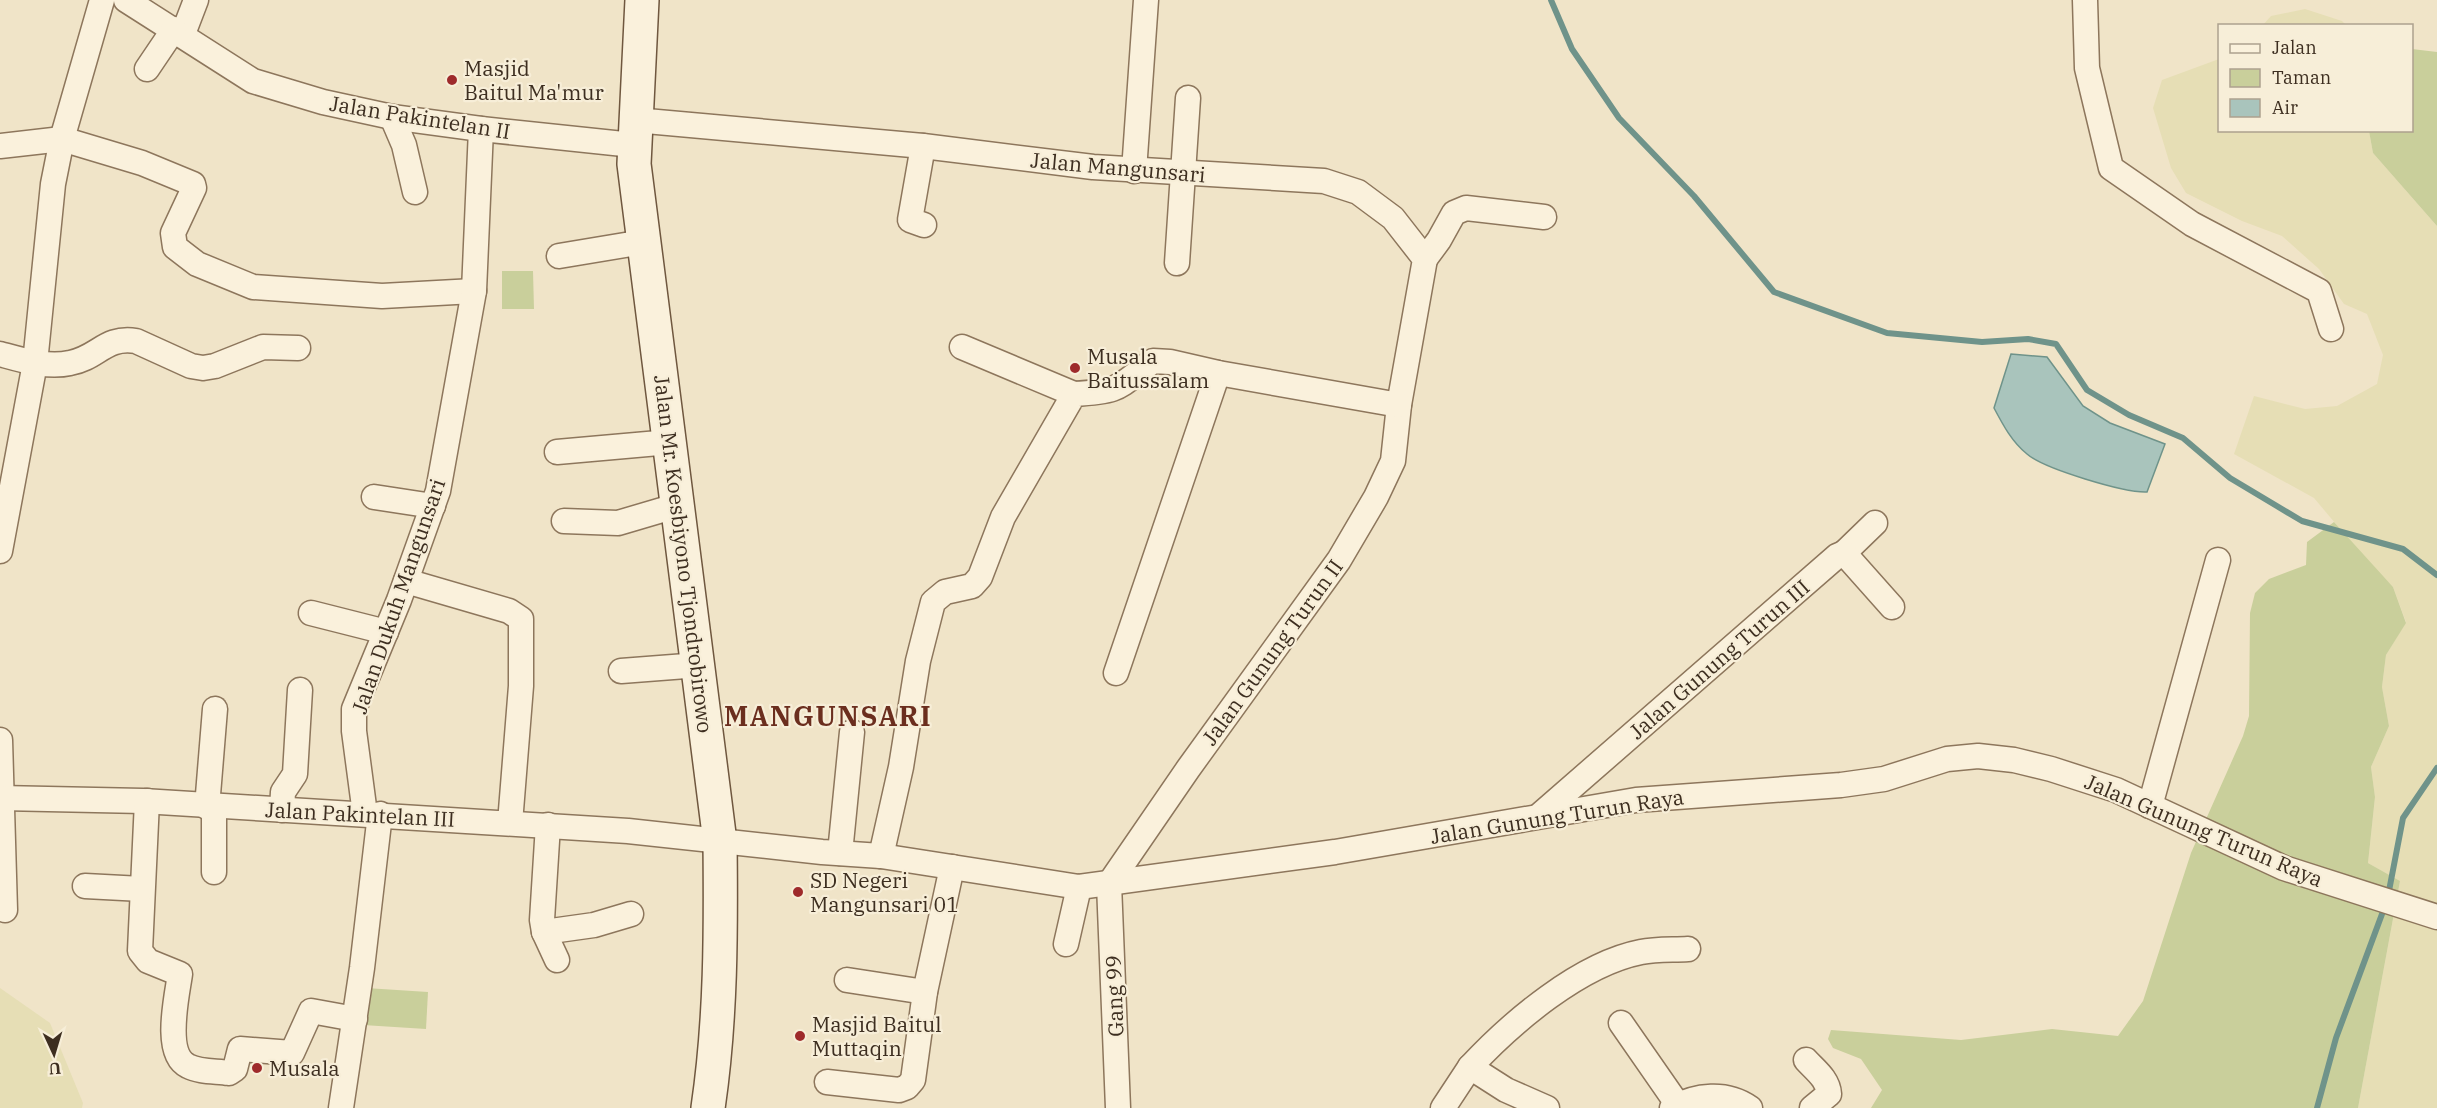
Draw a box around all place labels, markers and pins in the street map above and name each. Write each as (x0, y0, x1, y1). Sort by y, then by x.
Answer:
place label: Masjid Baitul Ma'mur (464, 54, 604, 106)
marker: Masjid Baitul Ma'mur (445, 73, 459, 87)
place label: Musala Baitussalam (1087, 342, 1209, 394)
marker: Musala Baitussalam (1068, 361, 1082, 375)
place label: SD Negeri Mangunsari 01 (810, 866, 959, 918)
marker: SD Negeri Mangunsari 01 (791, 885, 805, 899)
place label: Masjid Baitul Muttaqin (812, 1010, 942, 1062)
marker: Masjid Baitul Muttaqin (793, 1029, 807, 1043)
place label: Musala (269, 1054, 340, 1082)
marker: Musala (250, 1061, 264, 1075)

